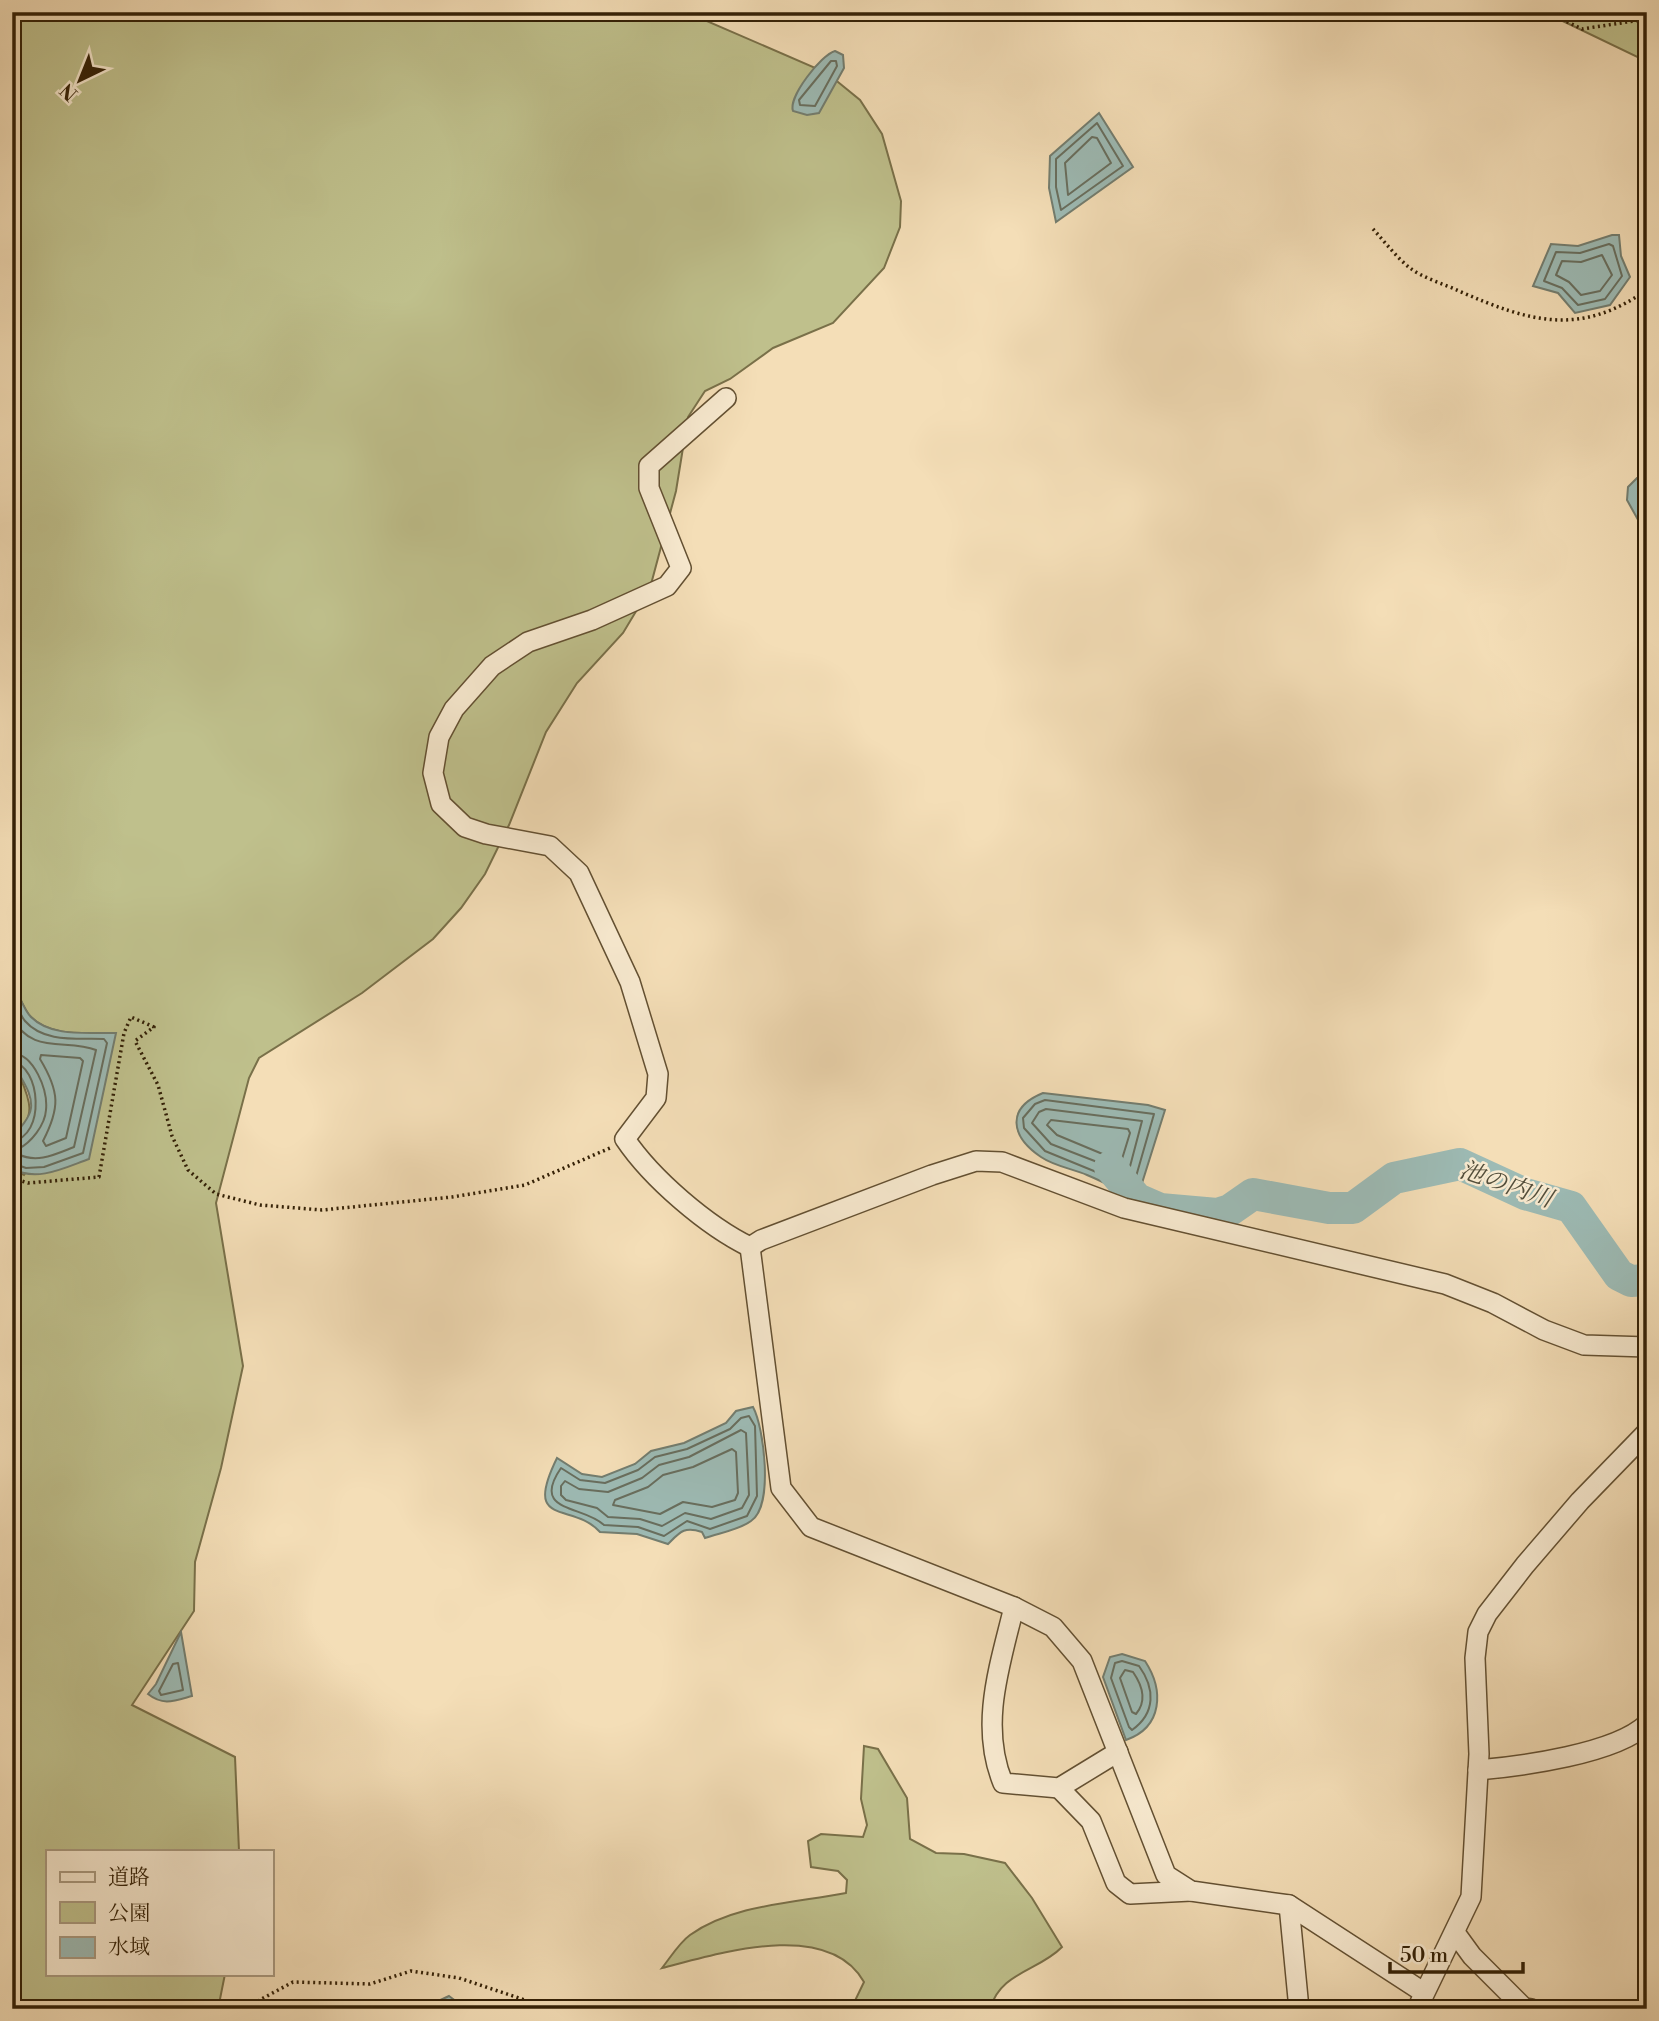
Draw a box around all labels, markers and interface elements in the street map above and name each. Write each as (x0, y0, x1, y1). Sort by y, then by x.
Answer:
north arrow (46, 46, 116, 116)
text: N (55, 78, 83, 106)
water label: 池の内川 (1456, 1155, 1559, 1216)
legend (46, 1850, 273, 1976)
text: 道路 (108, 1865, 150, 1891)
text: 公園 (108, 1901, 150, 1927)
scale bar (1390, 1930, 1522, 1974)
text: 水域 (108, 1935, 150, 1961)
text: 50 m (1400, 1943, 1448, 1969)

